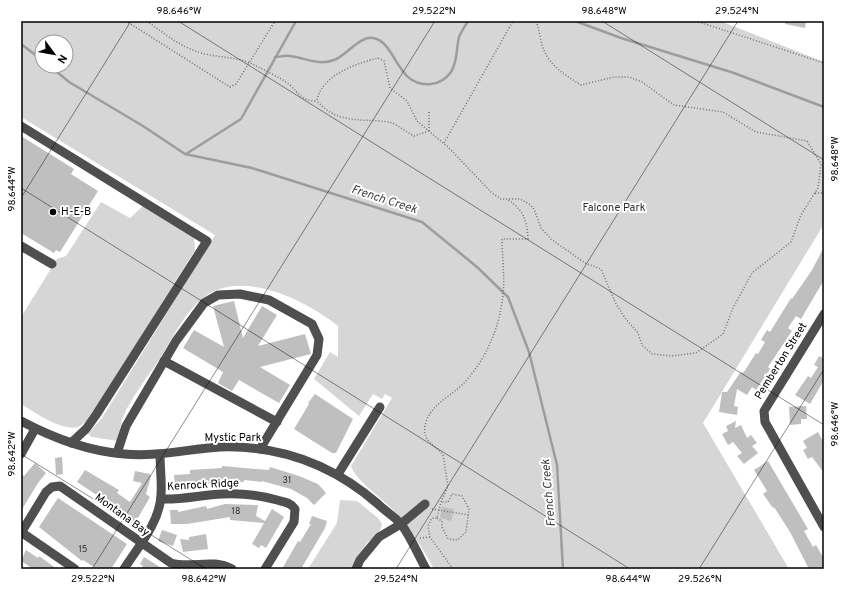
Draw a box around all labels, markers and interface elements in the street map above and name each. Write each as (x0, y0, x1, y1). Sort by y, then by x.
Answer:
text: 98.646°W (157, 5, 201, 18)
text: 29.522°N (412, 5, 456, 18)
text: 98.648°W (581, 5, 627, 18)
text: 29.524°N (715, 5, 759, 18)
north arrow (34, 34, 74, 74)
text: N (54, 52, 70, 66)
text: 98.648°W (829, 136, 842, 182)
text: 98.644°W (6, 166, 19, 212)
water label: French Creek (349, 182, 420, 218)
park label: Falcone Park (582, 201, 646, 215)
place label: H-E-B (61, 205, 91, 219)
marker: H-E-B (48, 207, 58, 217)
street label: Pemberton Street (752, 320, 810, 402)
text: 98.646°W (829, 402, 842, 446)
text: 98.642°W (6, 431, 19, 477)
street label: Mystic Park (204, 431, 262, 445)
water label: French Creek (538, 458, 560, 528)
house number: 31 (283, 475, 291, 486)
street label: Kenrock Ridge (167, 476, 239, 494)
street label: Montana Bay (92, 490, 152, 540)
house number: 18 (232, 506, 240, 517)
house number: 15 (79, 544, 87, 555)
text: 29.522°N (71, 573, 115, 586)
text: 98.642°W (181, 573, 227, 586)
text: 29.524°N (374, 573, 418, 586)
text: 98.644°W (605, 573, 651, 586)
text: 29.526°N (678, 573, 722, 586)

